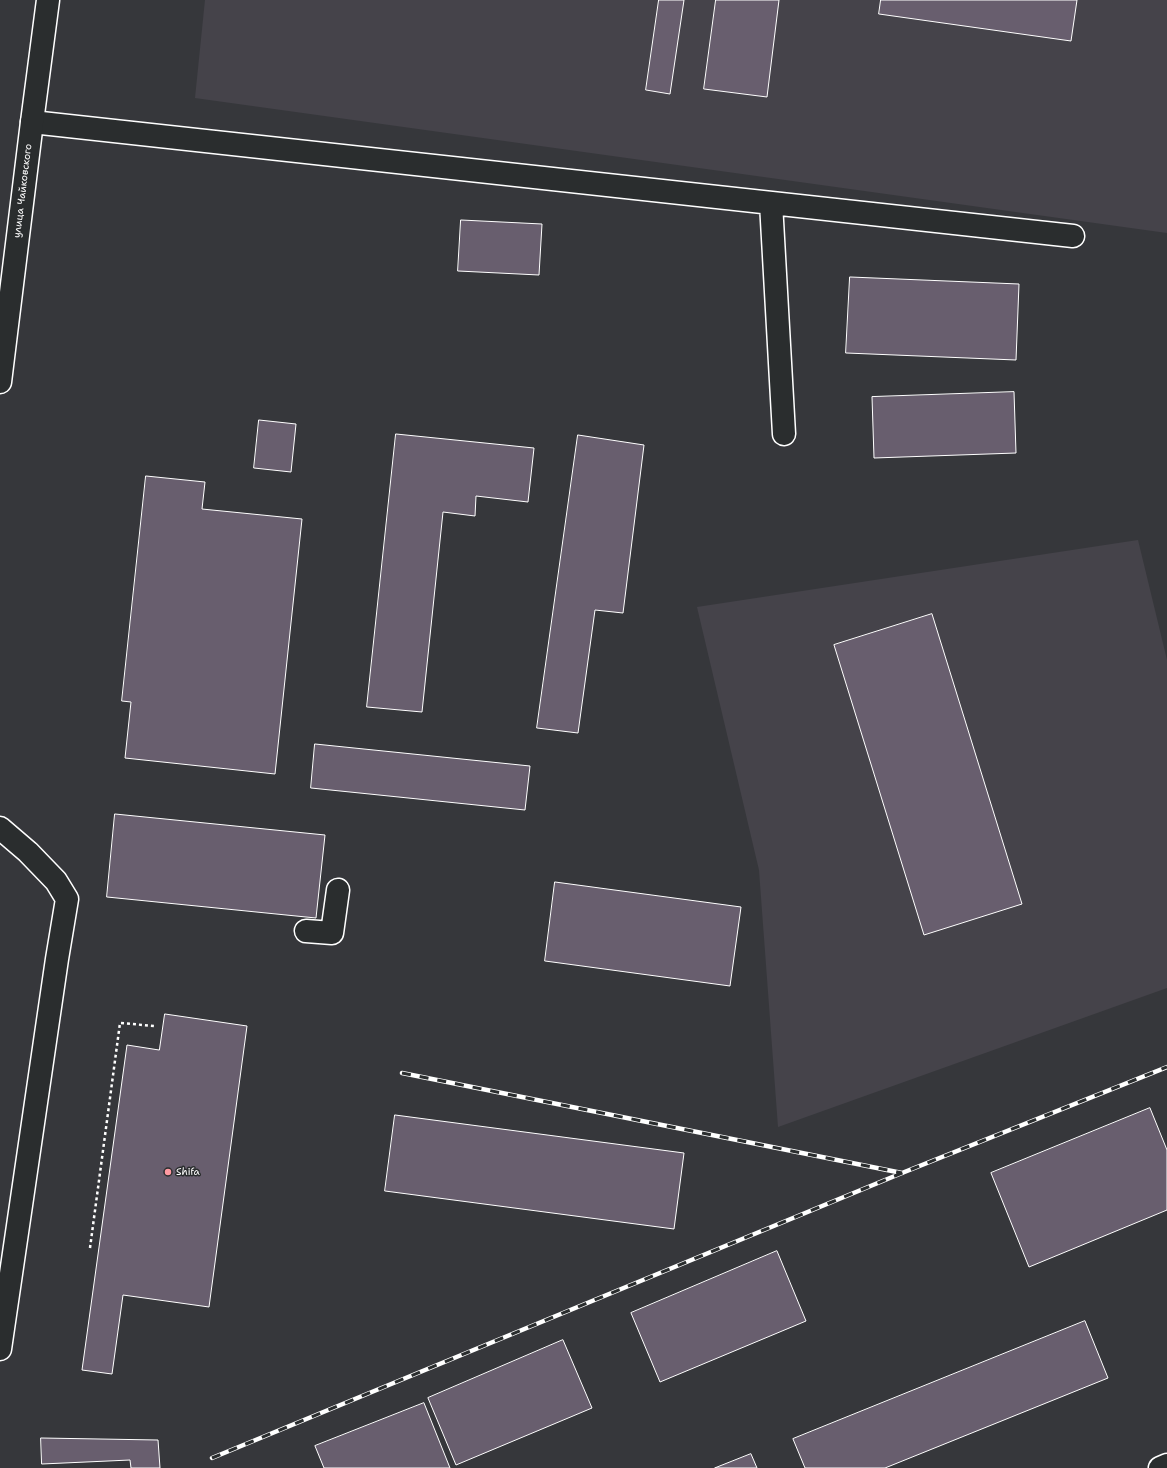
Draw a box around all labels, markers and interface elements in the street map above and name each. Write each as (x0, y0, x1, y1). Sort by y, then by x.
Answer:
street label: улица Чайковского (11, 143, 35, 239)
place label: Shifa (176, 1166, 200, 1178)
marker: Shifa (163, 1167, 173, 1177)

